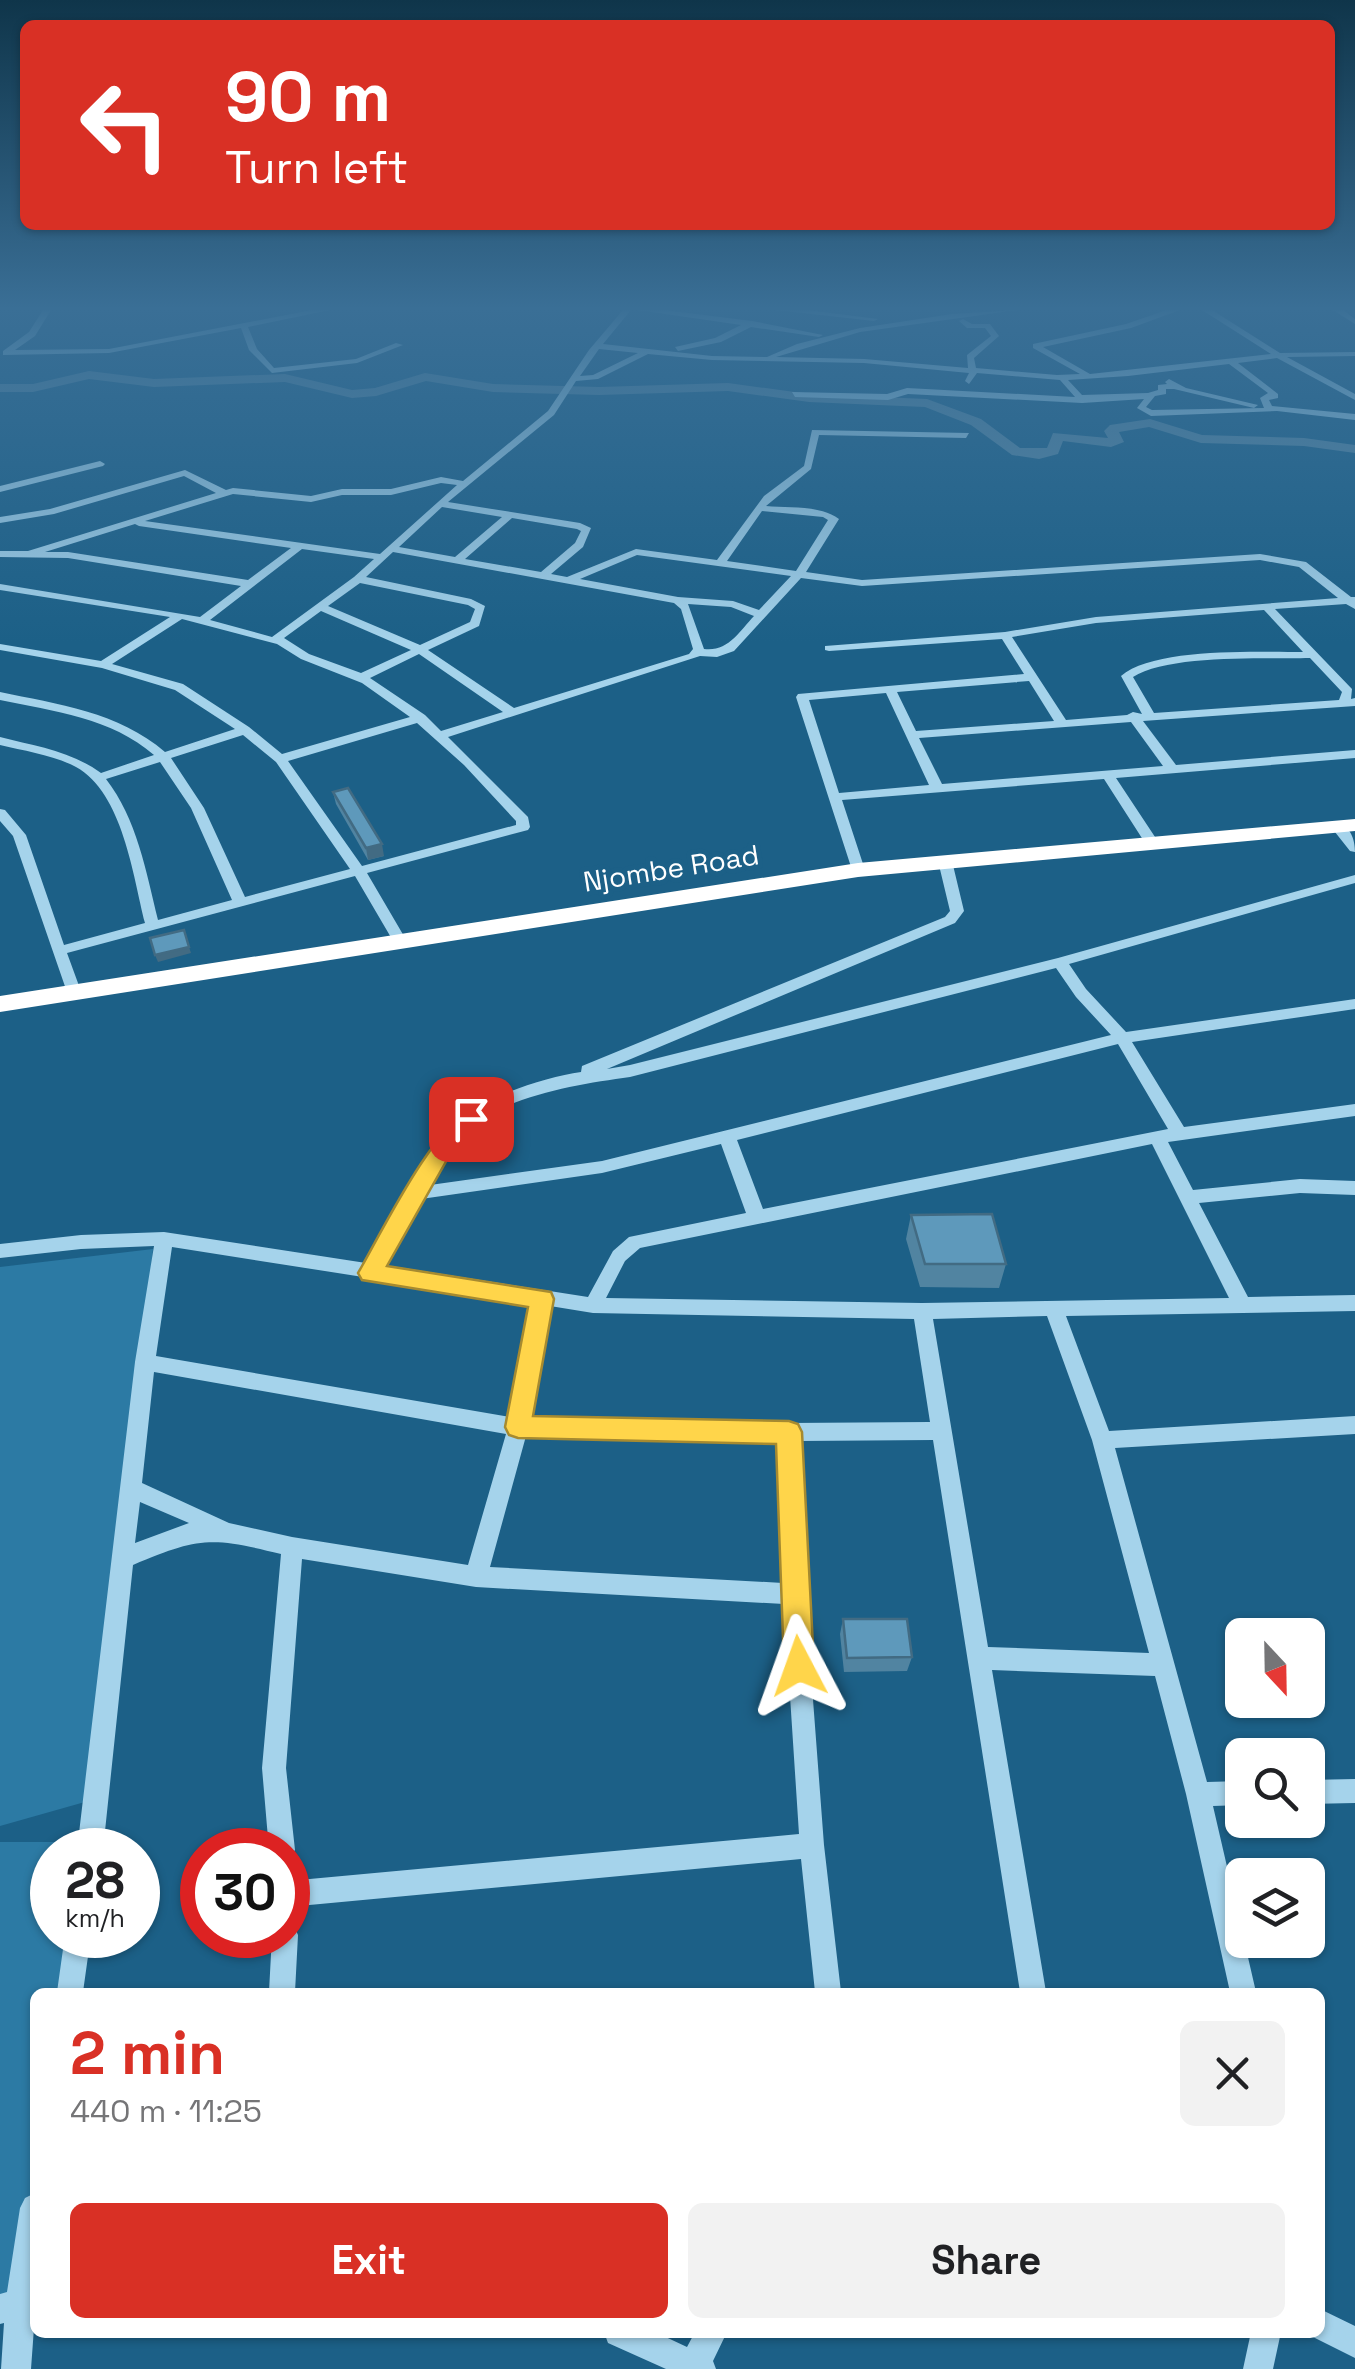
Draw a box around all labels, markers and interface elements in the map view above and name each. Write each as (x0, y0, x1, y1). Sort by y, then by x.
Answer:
text: 90 m (225, 52, 391, 141)
icon: left (60, 60, 190, 190)
text: Turn left (225, 139, 408, 196)
street label: Njombe Road (581, 836, 761, 900)
pin (429, 1077, 514, 1162)
icon: arrive (444, 1092, 499, 1147)
position arrow (747, 1614, 851, 1718)
north arrow (1225, 1618, 1325, 1718)
map controls (1225, 1618, 1325, 1958)
button: search (1225, 1738, 1325, 1838)
speed limit sign: 30 (180, 1828, 310, 1958)
text: 28 (65, 1849, 125, 1913)
button: layers (1225, 1858, 1325, 1958)
text: km/h (65, 1902, 125, 1934)
text: 2 min (70, 2015, 225, 2092)
button: close (1180, 2021, 1285, 2126)
text: 440 m · 11:25 (70, 2091, 262, 2131)
button: Exit (70, 2203, 668, 2318)
button: Share (688, 2203, 1285, 2318)

